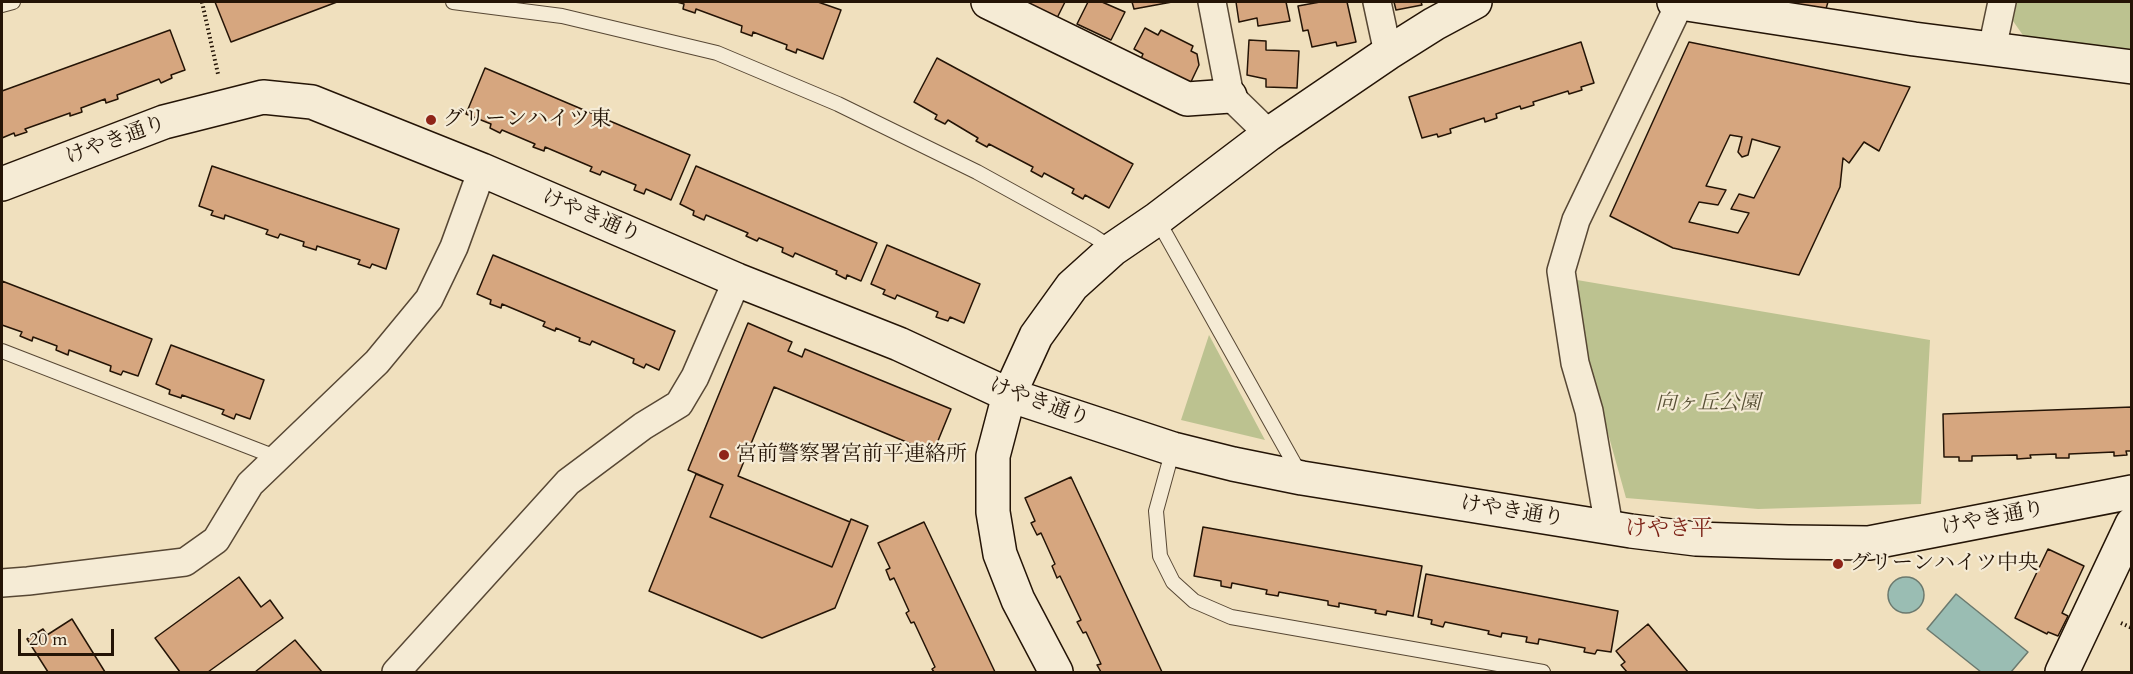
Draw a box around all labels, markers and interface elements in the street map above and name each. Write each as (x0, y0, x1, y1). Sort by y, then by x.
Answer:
place label: グリーンハイツ東 (443, 107, 611, 133)
street label: けやき通り (62, 111, 170, 171)
marker: グリーンハイツ東 (424, 113, 438, 127)
street label: けやき通り (538, 185, 644, 249)
street label: けやき通り (985, 373, 1093, 433)
park label: 向ヶ丘公園 (1656, 391, 1760, 417)
place label: 宮前警察署宮前平連絡所 (736, 442, 967, 468)
marker: 宮前警察署宮前平連絡所 (717, 448, 731, 462)
street label: けやき通り (1458, 491, 1566, 533)
street label: けやき通り (1939, 497, 2047, 541)
district label: けやき平 (1625, 517, 1713, 543)
place label: グリーンハイツ中央 (1850, 551, 2039, 577)
marker: グリーンハイツ中央 (1831, 557, 1845, 571)
scale bar (21, 617, 117, 655)
text: 20 m (29, 627, 68, 652)

